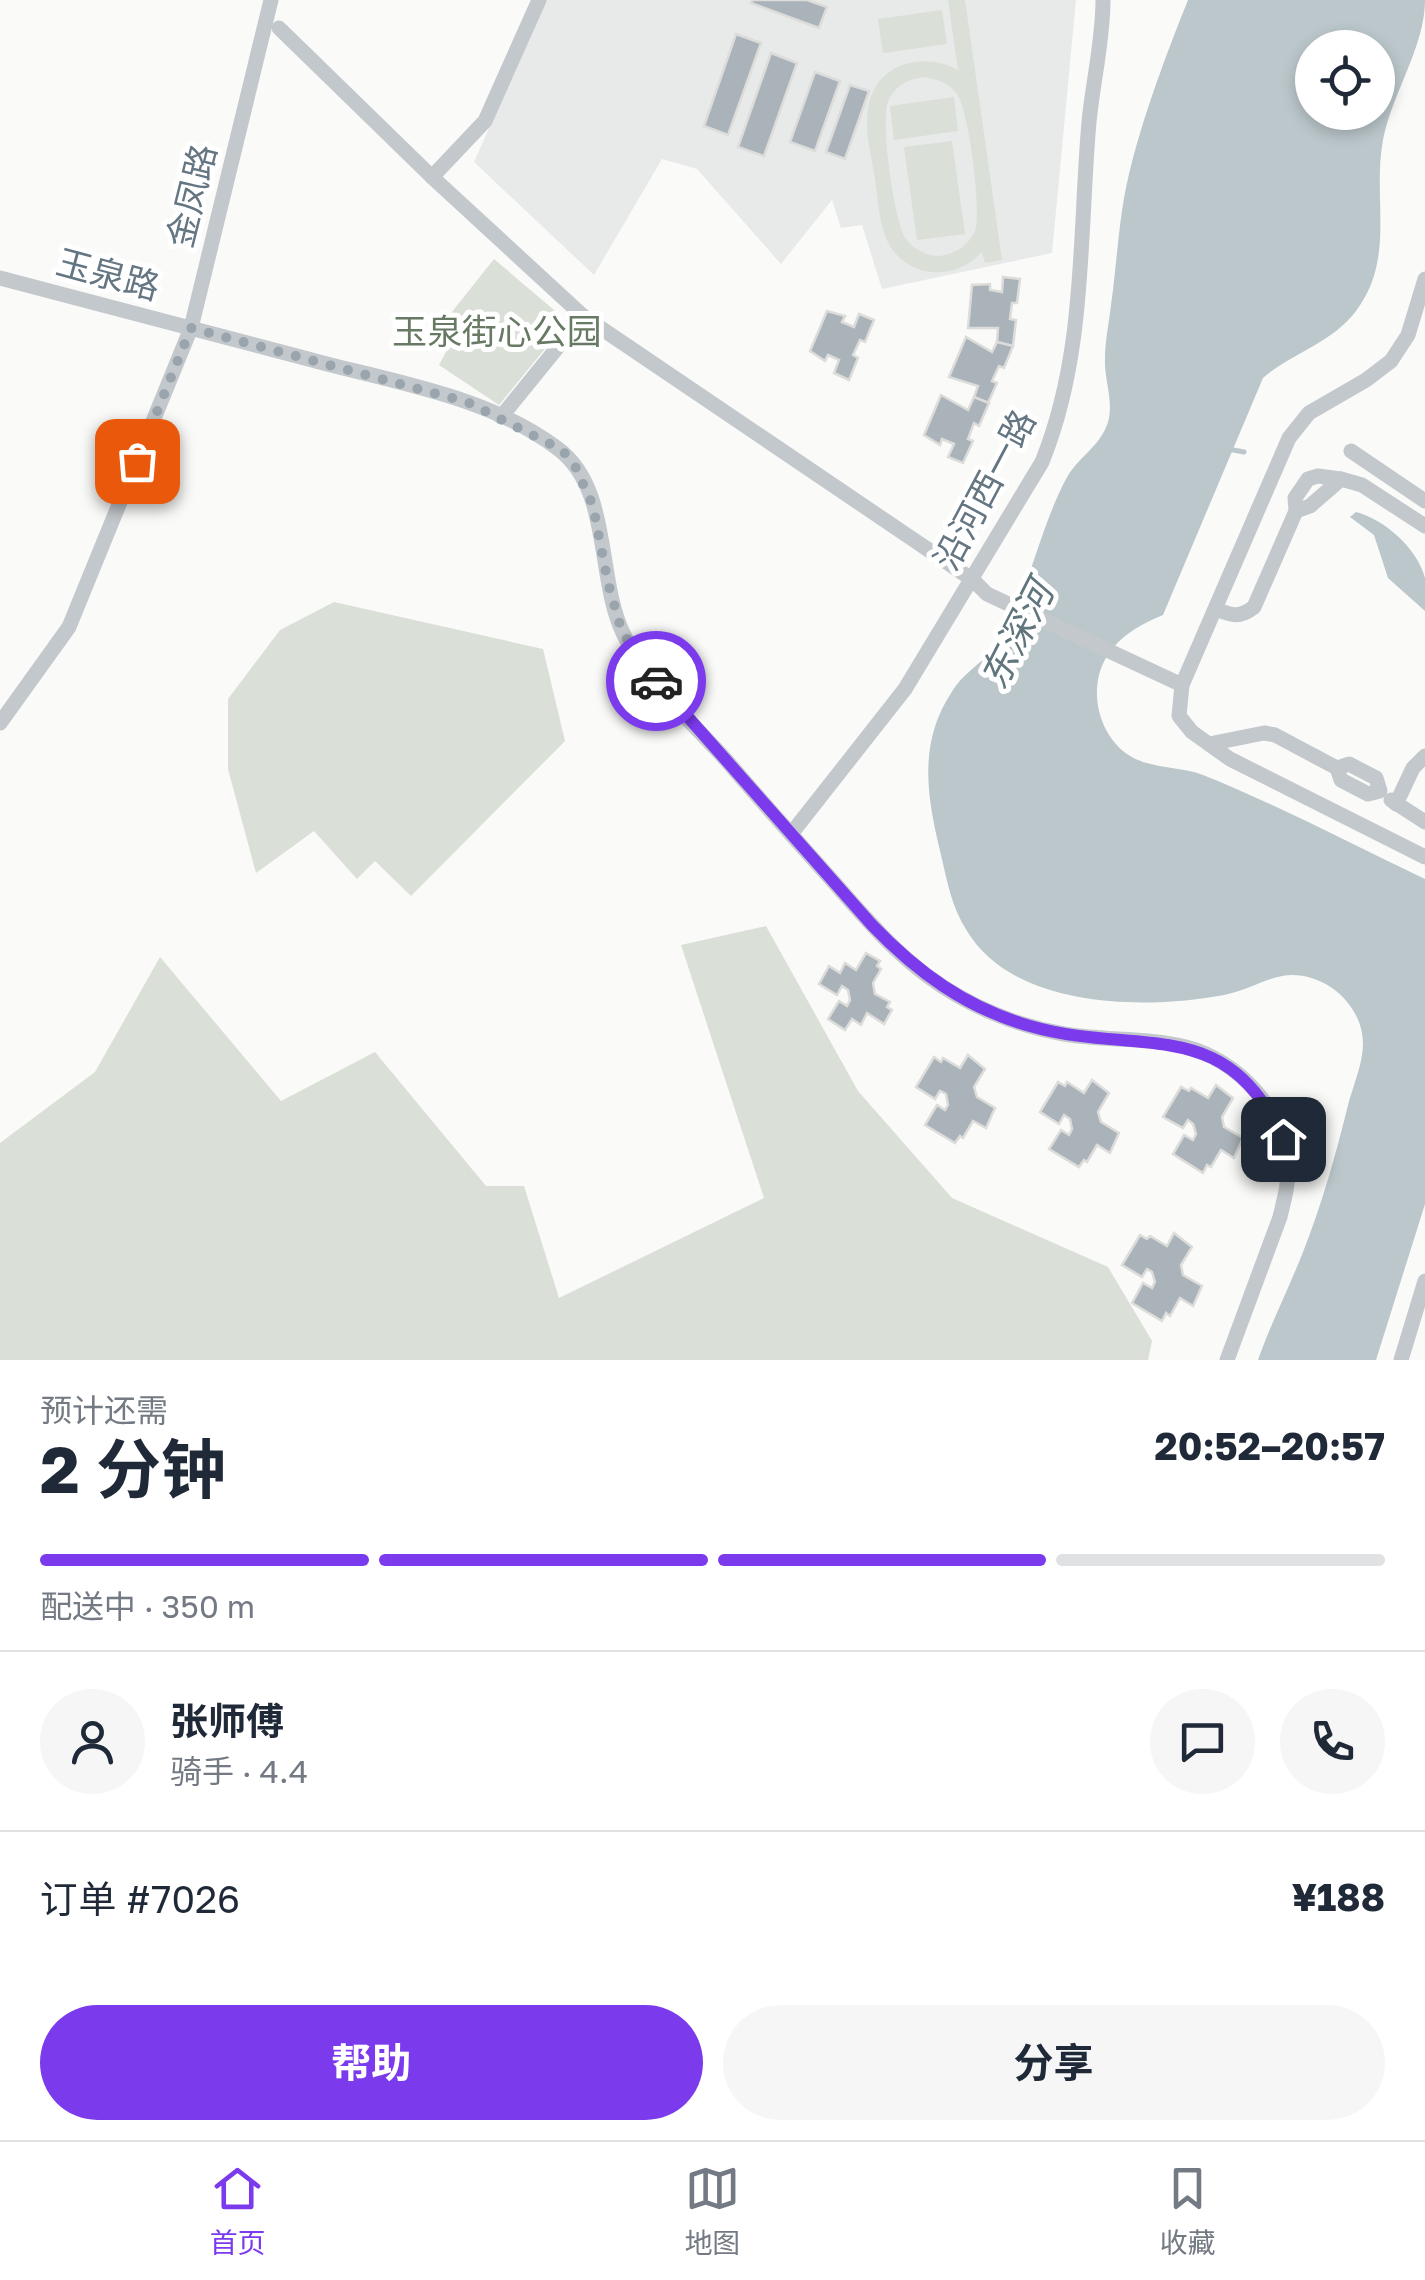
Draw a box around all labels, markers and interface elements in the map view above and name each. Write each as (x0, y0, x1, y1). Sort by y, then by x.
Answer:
map controls (1295, 30, 1395, 130)
button: locate (1295, 30, 1395, 130)
street label: 金凤路 (158, 140, 224, 252)
street label: 玉泉路 (52, 240, 164, 308)
park label: 玉泉街心公园 (392, 310, 602, 352)
street label: 沿河西一路 (924, 402, 1044, 577)
pin (95, 419, 180, 504)
icon: bag (110, 434, 165, 489)
water label: 东深河 (970, 567, 1065, 695)
courier (606, 631, 706, 731)
icon: car (629, 654, 684, 709)
pin (1241, 1097, 1326, 1182)
icon: home (1256, 1112, 1311, 1167)
text: 预计还需 (40, 1391, 168, 1429)
text: 20:52–20:57 (1155, 1423, 1385, 1468)
text: 2 分钟 (40, 1429, 226, 1507)
text: 配送中 · 350 m (40, 1587, 255, 1625)
button: person (40, 1689, 145, 1794)
button: chat (1150, 1689, 1255, 1794)
button: phone (1280, 1689, 1385, 1794)
text: 张师傅 (170, 1698, 284, 1743)
text: 骑手 · 4.4 (170, 1752, 308, 1790)
text: ¥188 (1292, 1874, 1385, 1919)
text: 订单 #7026 (40, 1876, 240, 1921)
button: 帮助 (40, 2005, 703, 2120)
button: 分享 (723, 2005, 1385, 2120)
tab: 首页 (209, 2161, 266, 2261)
tab: 地图 (684, 2161, 741, 2261)
tab: 收藏 (1159, 2161, 1216, 2261)

